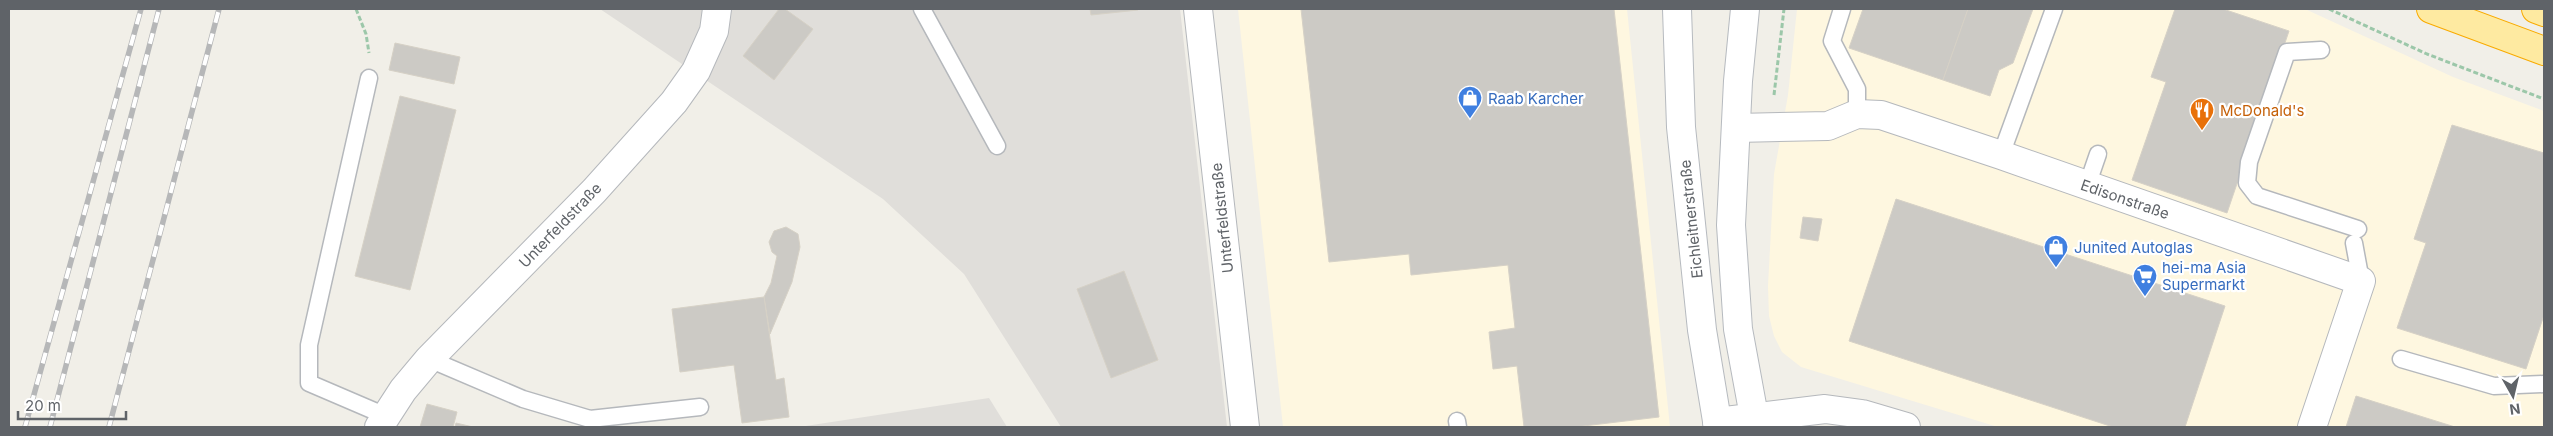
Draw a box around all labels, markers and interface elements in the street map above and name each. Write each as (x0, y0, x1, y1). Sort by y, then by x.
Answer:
shop icon: Raab Karcher (1457, 85, 1483, 119)
place label: Raab Karcher (1488, 89, 1584, 108)
restaurant icon: McDonald's (2189, 97, 2215, 131)
place label: McDonald's (2220, 101, 2305, 120)
street label: Eichleitnerstraße (1675, 159, 1707, 279)
street label: Unterfeldstraße (1207, 162, 1237, 274)
street label: Edisonstraße (2078, 175, 2172, 223)
street label: Unterfeldstraße (515, 178, 605, 272)
shop icon: Junited Autoglas (2043, 234, 2069, 268)
place label: Junited Autoglas (2074, 238, 2193, 257)
place label: hei-ma Asia Supermarkt (2162, 258, 2246, 294)
supermarket icon: hei-ma Asia Supermarkt (2132, 263, 2158, 297)
north arrow (2488, 371, 2538, 421)
scale bar (18, 388, 125, 420)
text: 20 m (25, 396, 61, 415)
text: N (2508, 400, 2521, 419)

